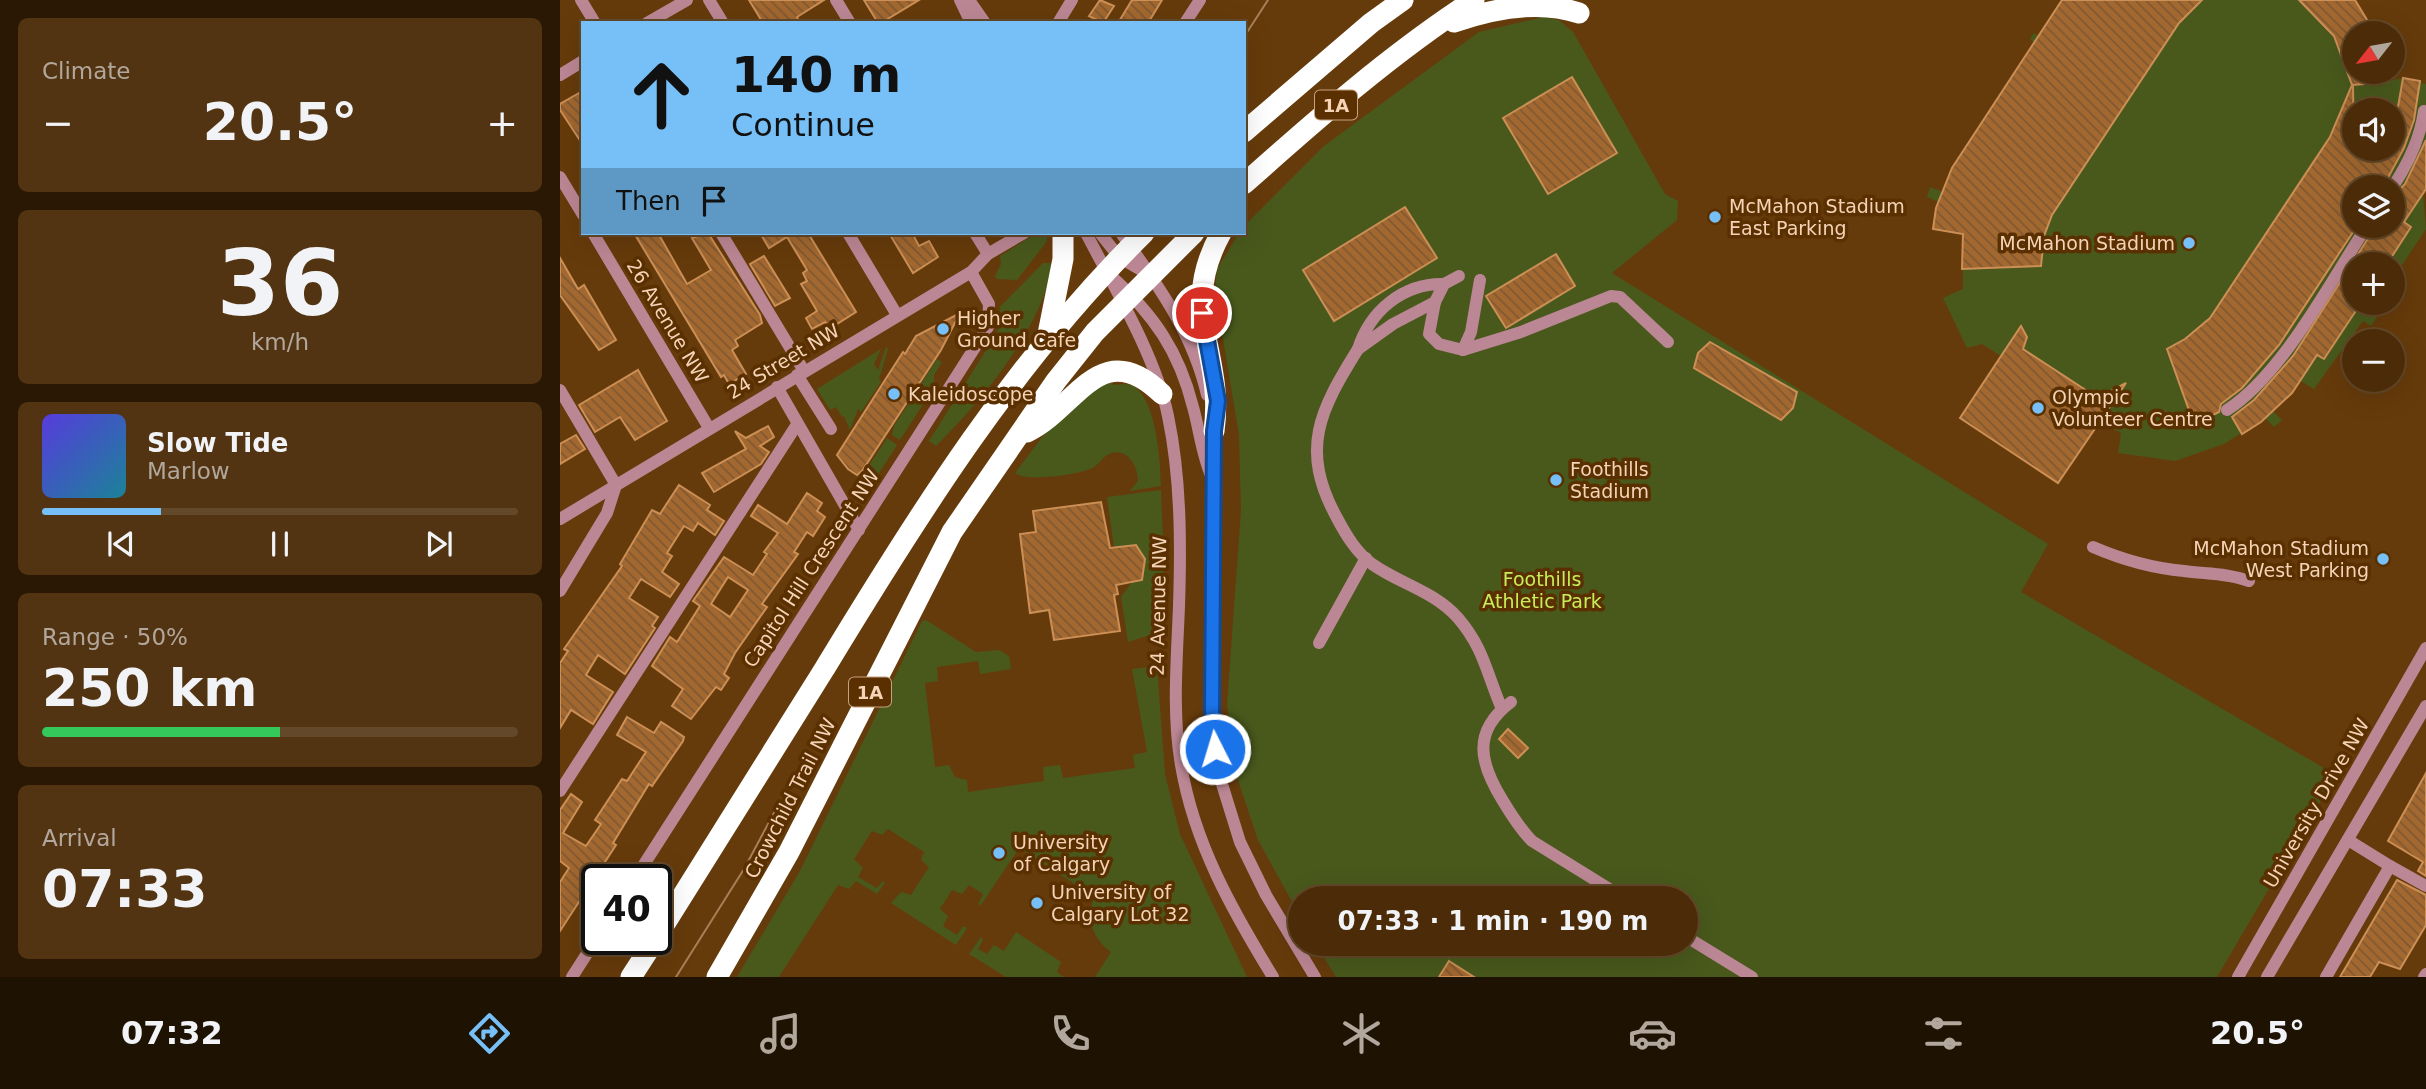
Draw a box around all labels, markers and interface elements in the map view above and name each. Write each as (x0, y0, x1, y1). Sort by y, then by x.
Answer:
north arrow (2342, 21, 2404, 84)
map controls (2342, 21, 2405, 392)
text: 140 m (731, 47, 901, 104)
icon: ahead (616, 49, 707, 140)
text: Climate (42, 58, 131, 84)
road number: 1A (1315, 90, 1357, 120)
text: 20.5° (203, 92, 357, 152)
button: sound (2342, 98, 2405, 161)
text: − (42, 101, 74, 145)
text: + (486, 101, 518, 145)
text: Continue (731, 106, 875, 144)
button: layers (2342, 175, 2405, 238)
icon: arrive (695, 182, 733, 220)
text: Then (616, 186, 681, 216)
place label: McMahon Stadium East Parking (1729, 195, 1905, 239)
marker: McMahon Stadium East Parking (1707, 209, 1723, 225)
text: 36 (217, 231, 343, 336)
place label: McMahon Stadium (1999, 232, 2175, 254)
marker: McMahon Stadium (2181, 235, 2197, 251)
button: + (2342, 252, 2405, 315)
street label: 26 Avenue NW (623, 255, 714, 387)
pin (1172, 283, 1232, 343)
icon: arrive (1183, 294, 1221, 332)
place label: Higher Ground Cafe (957, 307, 1076, 351)
street label: 24 Street NW (723, 319, 843, 403)
marker: Higher Ground Cafe (935, 321, 951, 337)
text: km/h (251, 329, 309, 355)
button: − (2342, 329, 2405, 392)
place label: Kaleidoscope (908, 383, 1033, 405)
marker: Kaleidoscope (886, 386, 902, 402)
place label: Olympic Volunteer Centre (2052, 386, 2213, 430)
marker: Olympic Volunteer Centre (2030, 400, 2046, 416)
text: Slow Tide (147, 428, 288, 458)
text: Marlow (147, 458, 230, 484)
place label: Foothills Stadium (1570, 458, 1649, 502)
street label: Capitol Hill Crescent NW (739, 465, 883, 671)
marker: Foothills Stadium (1548, 472, 1564, 488)
icon: previous (102, 525, 140, 563)
icon: pause (261, 525, 299, 563)
icon: next (420, 525, 458, 563)
street label: 24 Avenue NW (1146, 536, 1170, 676)
place label: McMahon Stadium West Parking (2193, 537, 2369, 581)
marker: McMahon Stadium West Parking (2375, 551, 2391, 567)
park label: Foothills Athletic Park (1482, 568, 1602, 612)
text: Range · 50% (42, 624, 188, 650)
text: 250 km (42, 658, 257, 718)
road number: 1A (849, 678, 891, 706)
position arrow (1178, 712, 1252, 786)
street label: Crowchild Trail NW (740, 714, 840, 882)
street label: University Drive NW (2259, 714, 2374, 891)
text: Arrival (42, 825, 117, 851)
place label: University of Calgary (1013, 831, 1110, 875)
marker: University of Calgary (991, 845, 1007, 861)
text: 07:33 (42, 859, 208, 919)
speed limit sign: 40 (581, 864, 672, 955)
place label: University of Calgary Lot 32 (1051, 881, 1190, 925)
marker: University of Calgary Lot 32 (1029, 895, 1045, 911)
text: 07:33 · 1 min · 190 m (1338, 906, 1648, 936)
icon: directions (465, 1009, 514, 1058)
icon: music (756, 1009, 805, 1058)
icon: phone (1046, 1009, 1095, 1058)
icon: climate (1337, 1009, 1386, 1058)
icon: car (1628, 1009, 1677, 1058)
icon: filters (1919, 1009, 1968, 1058)
text: 07:32 (121, 1014, 223, 1052)
text: 20.5° (2210, 1014, 2305, 1052)

